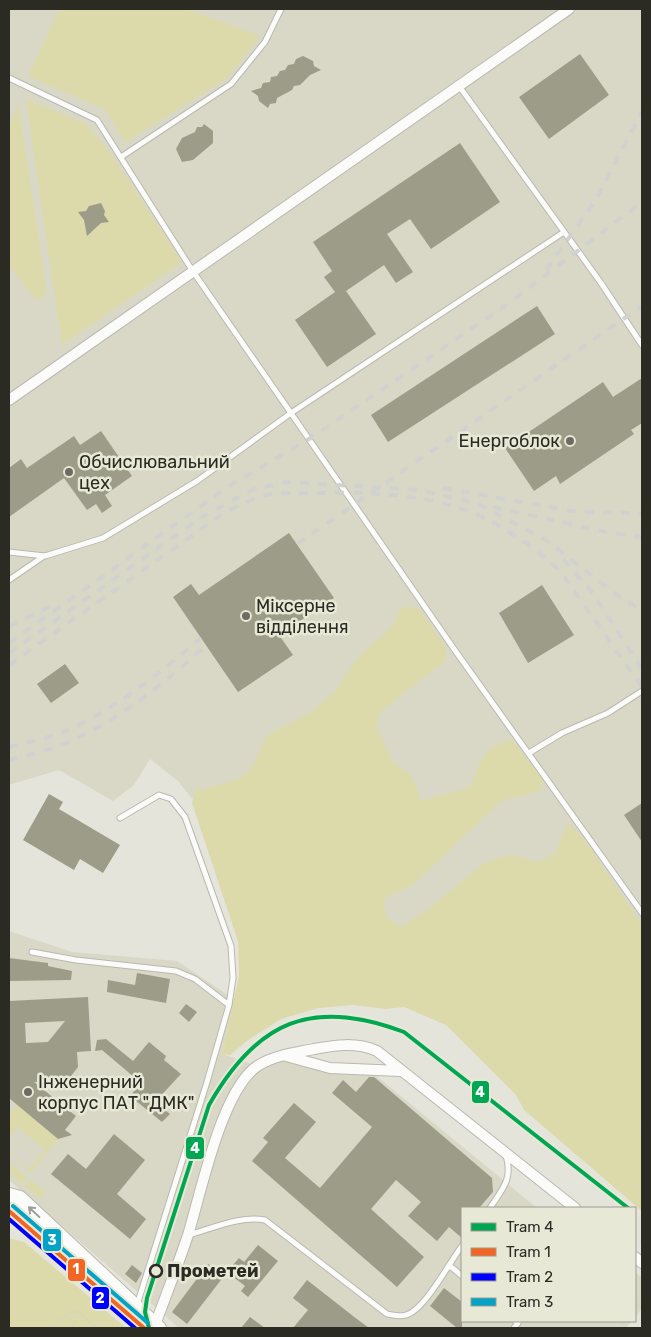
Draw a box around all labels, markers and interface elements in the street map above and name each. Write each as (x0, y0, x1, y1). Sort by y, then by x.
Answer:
place label: Енергоблок (459, 430, 560, 452)
marker: Енергоблок (564, 435, 576, 447)
place label: Обчислювальний цех (79, 451, 230, 494)
marker: Обчислювальний цех (63, 466, 75, 478)
place label: Міксерне відділення (256, 595, 349, 638)
marker: Міксерне відділення (240, 610, 252, 622)
place label: Інженерний корпус ПАТ "ДМК" (38, 1071, 195, 1114)
line badge: 4 (471, 1080, 490, 1104)
text: 4 (475, 1084, 485, 1101)
marker: Інженерний корпус ПАТ "ДМК" (22, 1086, 34, 1098)
line badge: 4 (185, 1136, 205, 1160)
text: 4 (190, 1140, 200, 1157)
one-way arrow (28, 1206, 40, 1218)
legend (461, 1207, 636, 1322)
text: Tram 4 (506, 1218, 554, 1236)
line badge: 3 (42, 1228, 62, 1252)
text: 3 (47, 1232, 57, 1249)
text: Tram 1 (506, 1243, 551, 1261)
line badge: 1 (67, 1258, 86, 1282)
place label: Прометей (167, 1260, 259, 1282)
text: 1 (73, 1261, 80, 1278)
marker: Прометей (149, 1264, 163, 1278)
text: Tram 2 (506, 1268, 553, 1286)
line badge: 2 (91, 1286, 110, 1310)
text: 2 (95, 1290, 105, 1307)
text: Tram 3 (506, 1293, 553, 1311)

